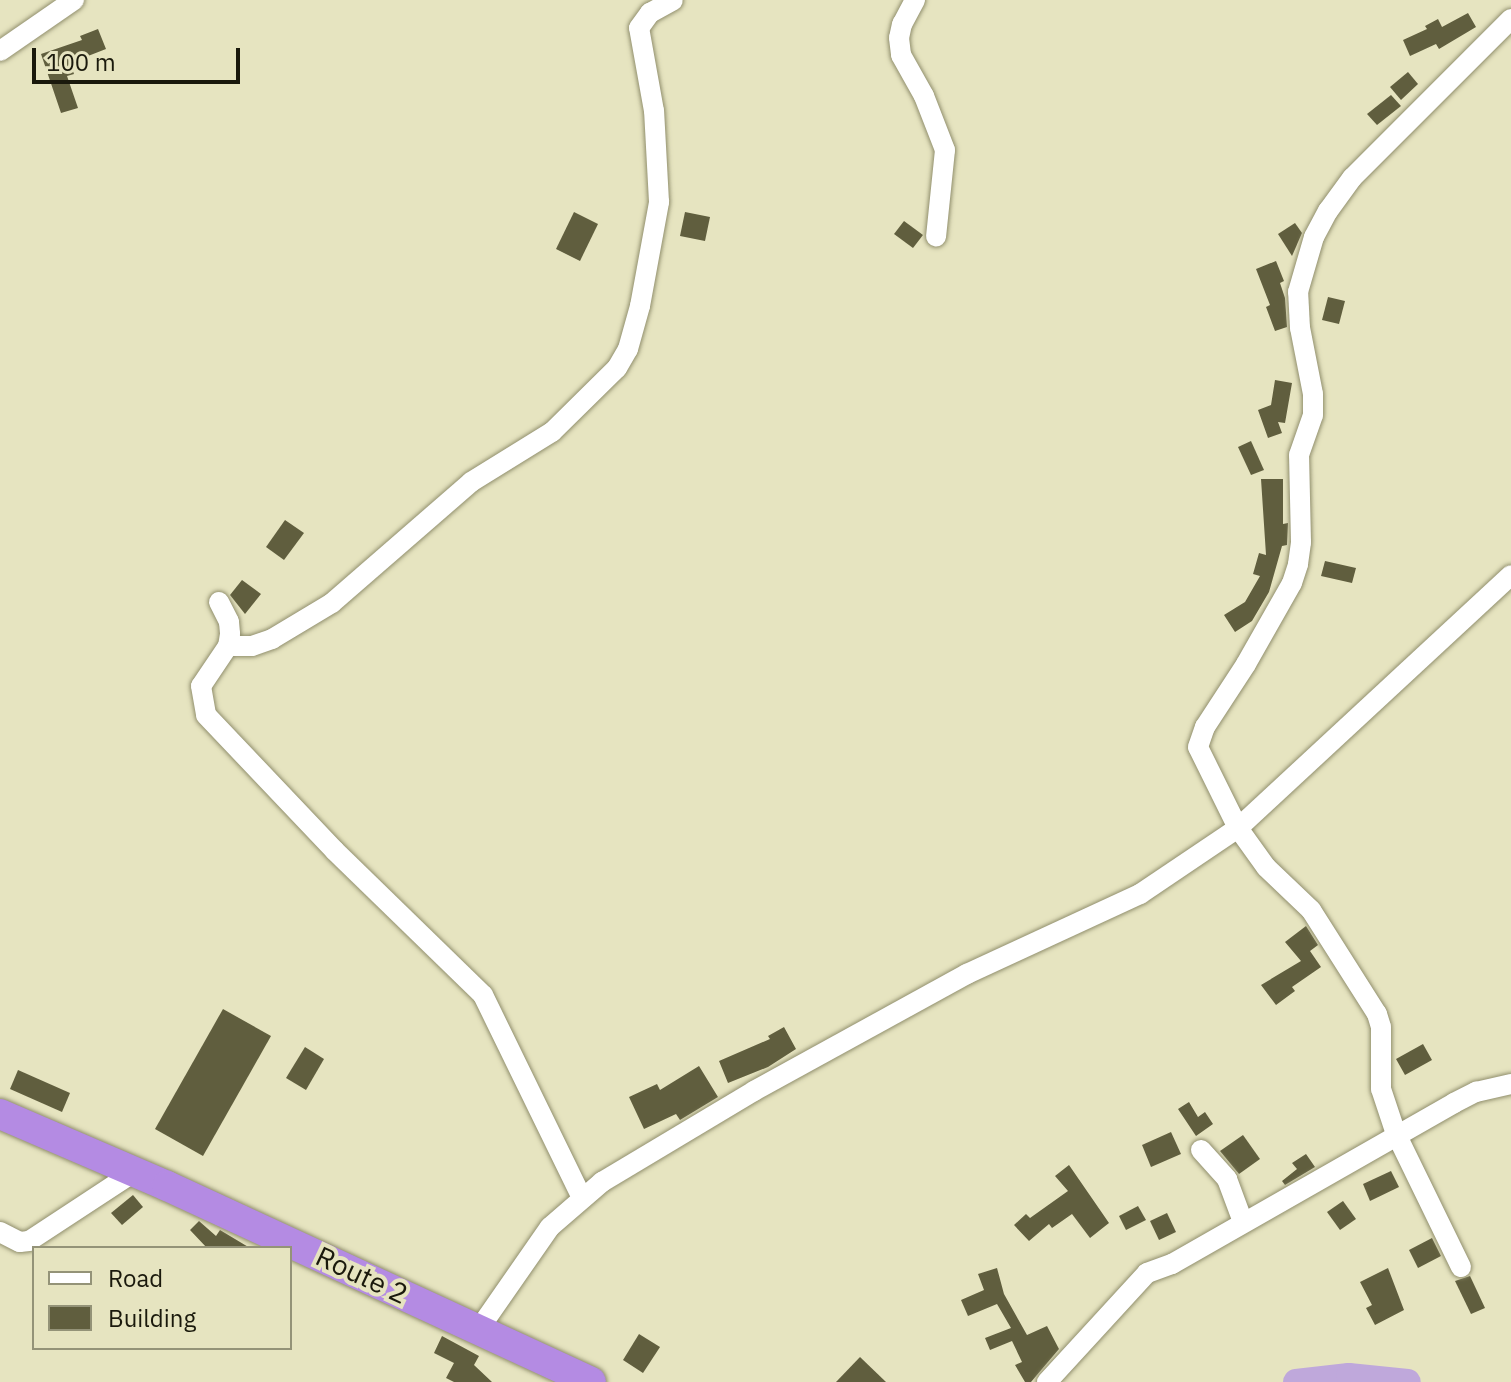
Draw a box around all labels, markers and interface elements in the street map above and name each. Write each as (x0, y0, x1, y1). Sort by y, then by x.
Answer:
scale bar (36, 32, 244, 82)
text: 100 m (46, 46, 116, 78)
street label: Route 2 (311, 1239, 413, 1311)
legend (32, 1246, 292, 1350)
text: Road (108, 1262, 163, 1294)
text: Building (108, 1302, 196, 1334)

